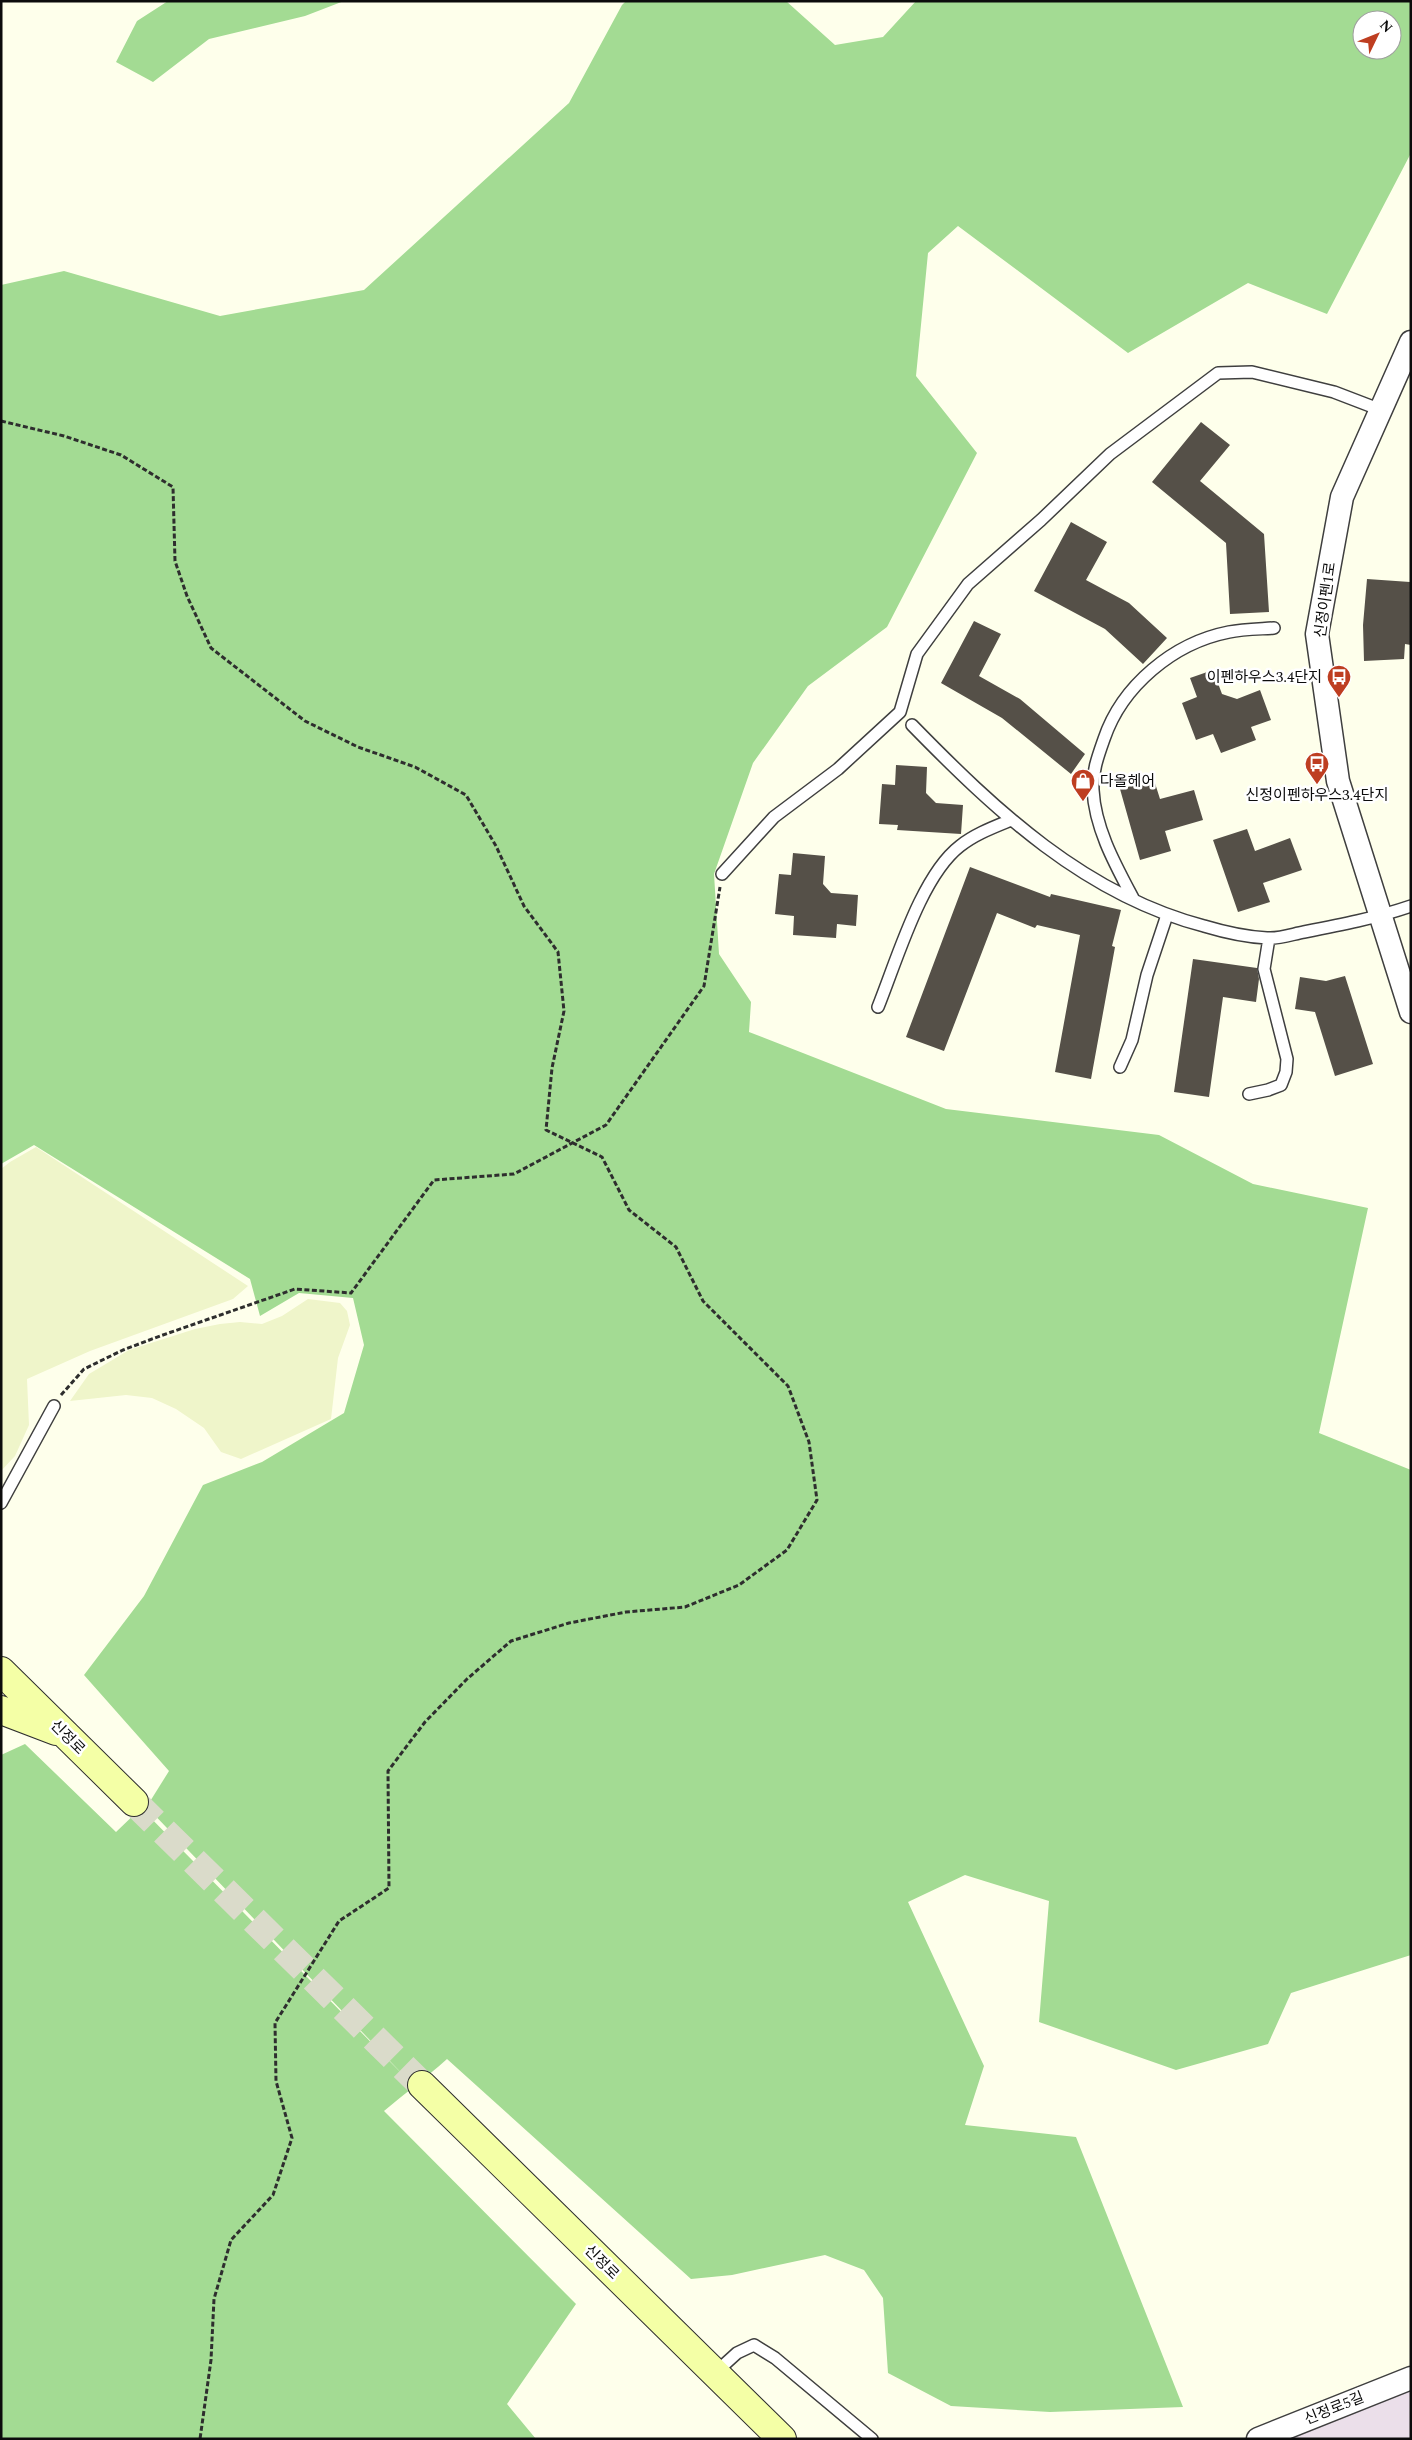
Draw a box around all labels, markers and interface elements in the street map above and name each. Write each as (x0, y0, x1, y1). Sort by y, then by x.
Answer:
north arrow (1352, 10, 1402, 60)
text: N (1375, 15, 1398, 38)
street label: 신정이펜1로 (1309, 561, 1342, 640)
bus stop icon: 이펜하우스3.4단지 (1326, 664, 1352, 698)
place label: 이펜하우스3.4단지 (1207, 666, 1322, 689)
bus stop icon: 신정이펜하우스3.4단지 (1304, 751, 1330, 785)
shop icon: 다올헤어 (1070, 768, 1096, 802)
place label: 다올헤어 (1100, 770, 1155, 793)
place label: 신정이펜하우스3.4단지 (1246, 784, 1388, 807)
street label: 신정로 (45, 1715, 90, 1760)
street label: 신정로 (579, 2240, 624, 2285)
street label: 신정로5길 (1301, 2386, 1368, 2431)

